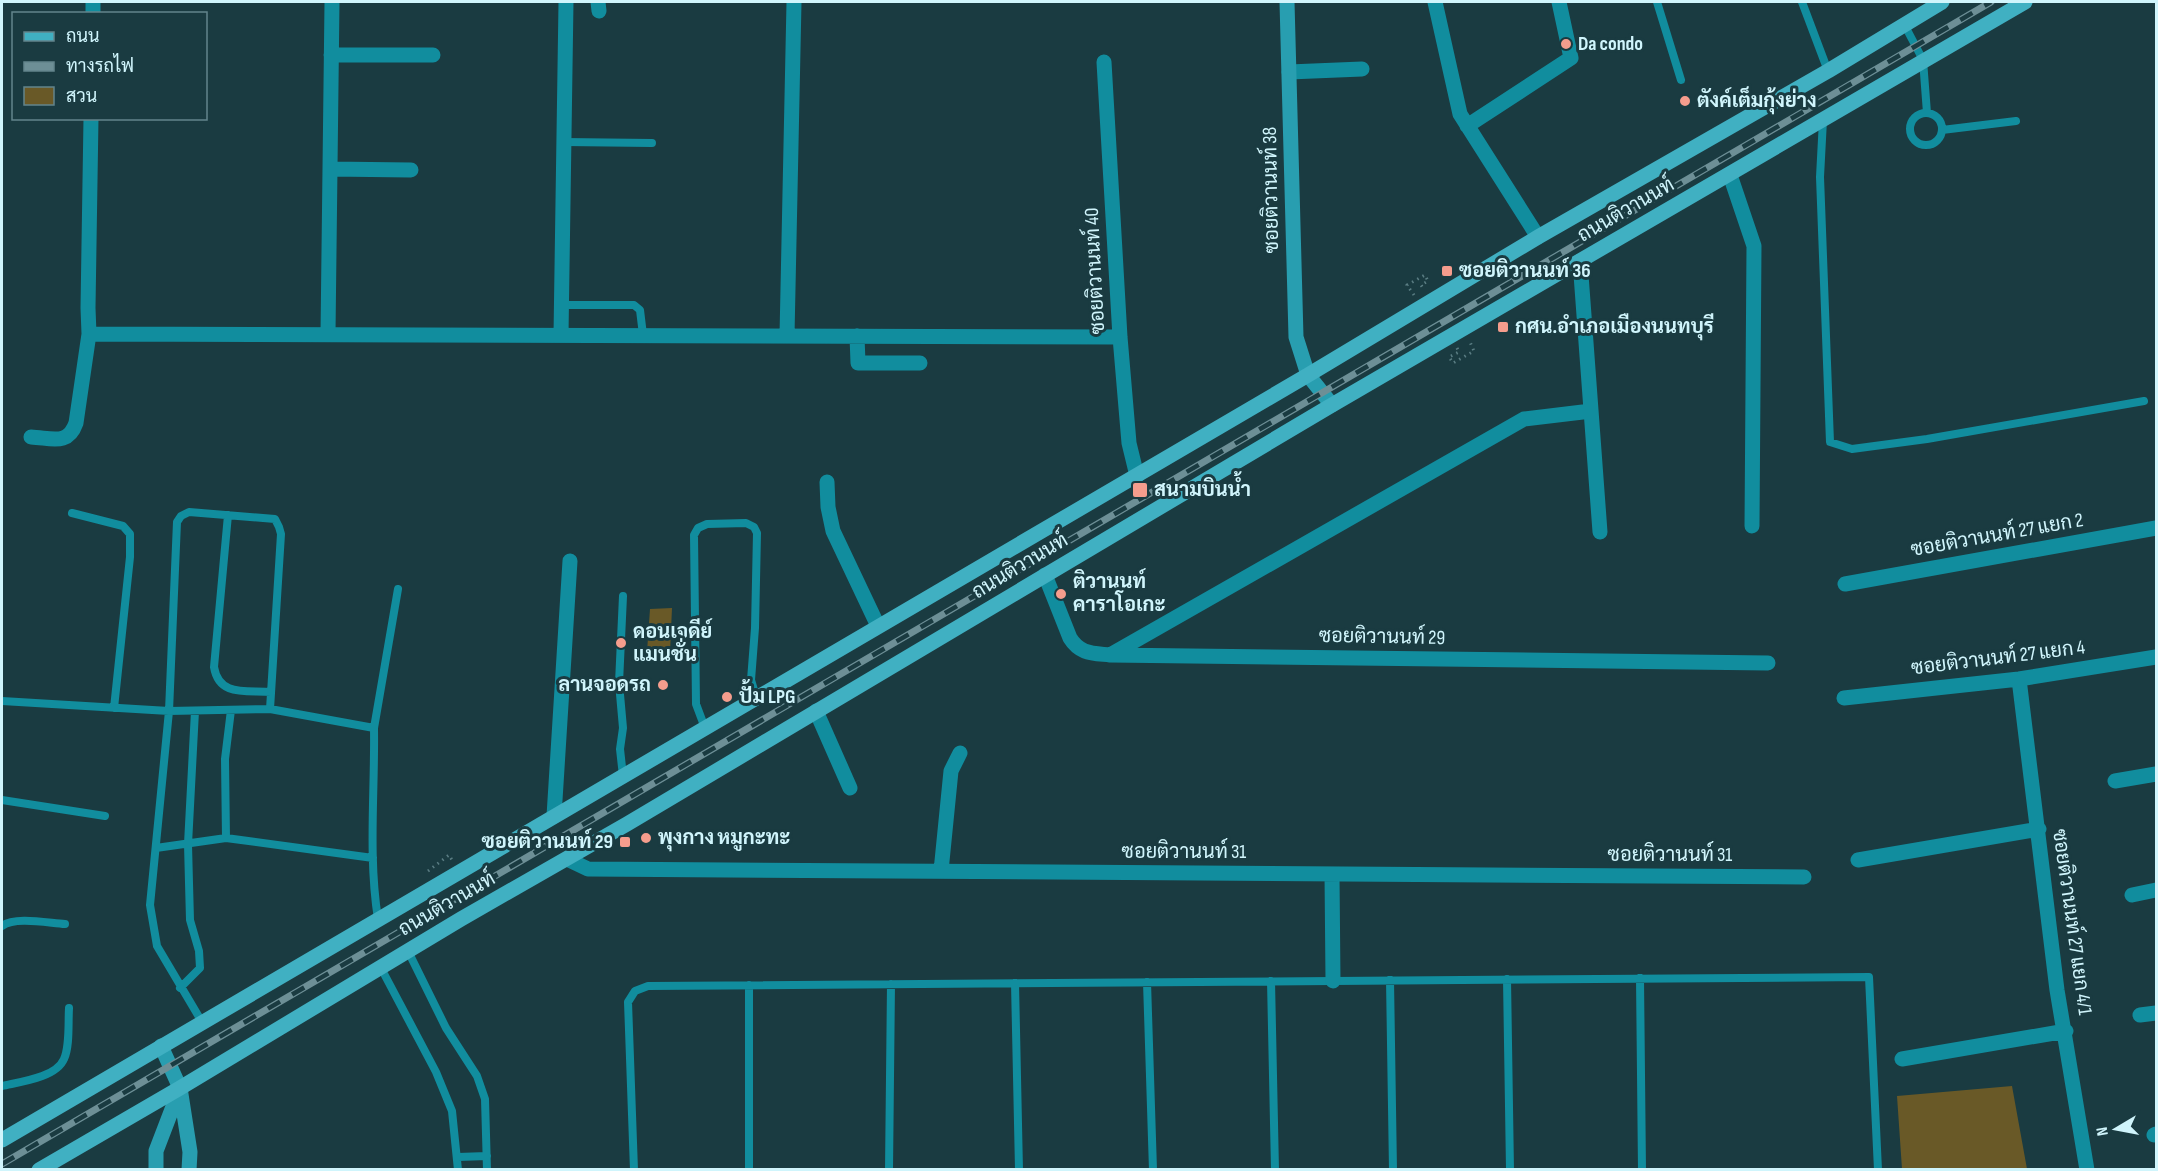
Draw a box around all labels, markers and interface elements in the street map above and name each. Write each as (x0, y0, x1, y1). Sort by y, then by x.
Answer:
legend (12, 12, 207, 120)
text: ถนน (66, 26, 99, 47)
place label: Da condo (1578, 32, 1643, 56)
marker: Da condo (1559, 37, 1573, 51)
text: ทางรถไฟ (66, 53, 134, 77)
text: สวน (66, 86, 97, 107)
place label: ตังค์เต็มกุ้งย่าง (1697, 86, 1817, 115)
marker: ตังค์เต็มกุ้งย่าง (1678, 94, 1692, 108)
street label: ซอยติวานนท์ 38 (1255, 127, 1284, 254)
street label: ถนนติวานนท์ (1572, 170, 1679, 247)
street label: ซอยติวานนท์ 40 (1077, 207, 1110, 335)
place label: ซอยติวานนท์ 36 (1459, 257, 1591, 283)
marker: ซอยติวานนท์ 36 (1440, 264, 1454, 278)
place label: กศน.อำเภอเมืองนนทบุรี (1515, 313, 1714, 341)
marker: กศน.อำเภอเมืองนนทบุรี (1496, 320, 1510, 334)
place label: สนามบินน้ำ (1154, 471, 1251, 502)
marker: สนามบินน้ำ (1131, 481, 1149, 499)
street label: ซอยติวานนท์ 27 แยก 2 (1908, 505, 2085, 562)
street label: ถนนติวานนท์ (966, 525, 1072, 604)
place label: ติวานนท์ คาราโอเกะ (1073, 568, 1166, 617)
marker: ติวานนท์ คาราโอเกะ (1054, 587, 1068, 601)
place label: ดอนเจดีย์ แมนชั่น (633, 618, 713, 667)
street label: ซอยติวานนท์ 29 (1319, 621, 1445, 650)
street label: ซอยติวานนท์ 27 แยก 4 (1909, 632, 2086, 681)
marker: ดอนเจดีย์ แมนชั่น (614, 636, 628, 650)
place label: ลานจอดรถ (558, 673, 651, 697)
marker: ลานจอดรถ (656, 678, 670, 692)
place label: ปั้ม LPG (739, 679, 796, 709)
marker: ปั้ม LPG (720, 690, 734, 704)
place label: พุงกาง หมูกะทะ (658, 826, 790, 852)
street label: ซอยติวานนท์ 27 แยก 4/1 (2047, 827, 2100, 1017)
place label: ซอยติวานนท์ 29 (482, 828, 613, 854)
marker: พุงกาง หมูกะทะ (639, 831, 653, 845)
marker: ซอยติวานนท์ 29 (618, 835, 632, 849)
street label: ซอยติวานนท์ 31 (1122, 837, 1246, 864)
street label: ซอยติวานนท์ 31 (1608, 840, 1732, 867)
street label: ถนนติวานนท์ (393, 864, 500, 941)
north arrow (2086, 1099, 2146, 1159)
text: N (2093, 1125, 2113, 1137)

